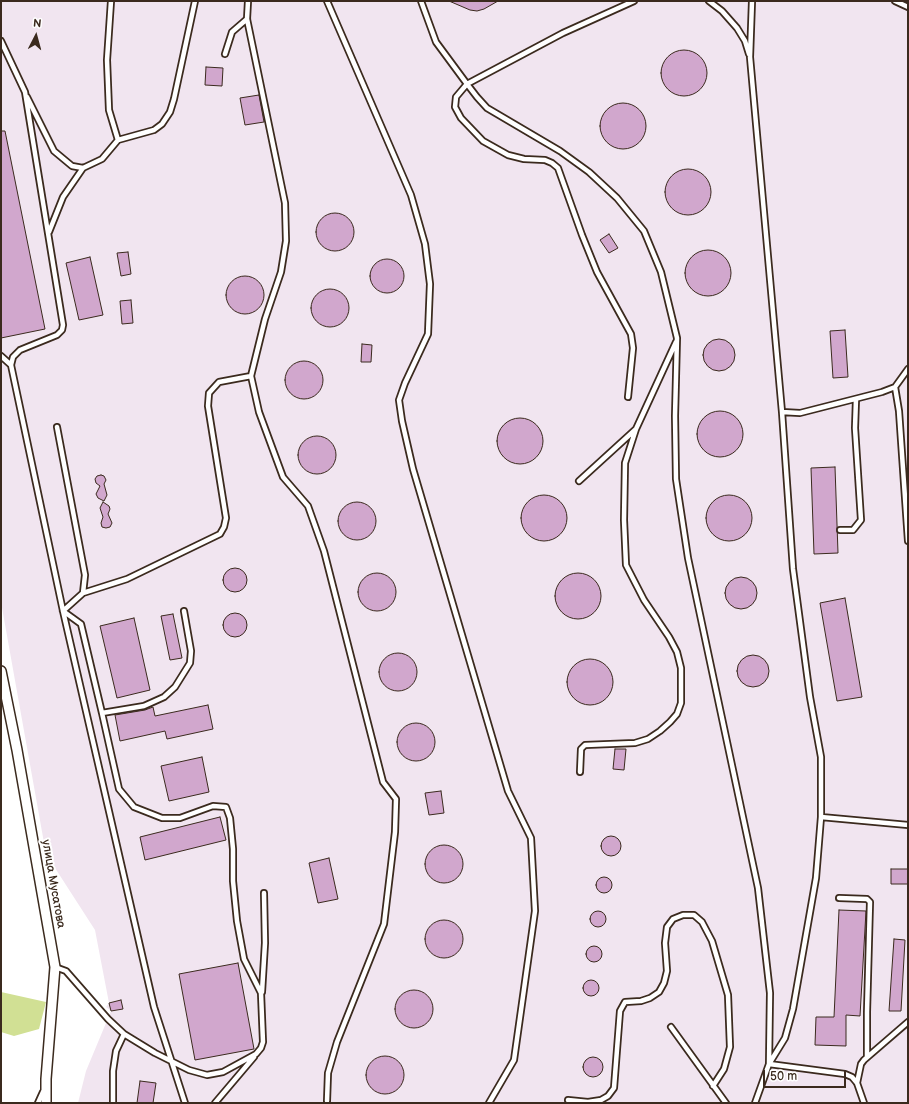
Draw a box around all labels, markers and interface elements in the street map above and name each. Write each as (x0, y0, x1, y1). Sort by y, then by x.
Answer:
north arrow (16, 16, 56, 56)
text: N (33, 17, 42, 30)
street label: улица Мусатова (38, 838, 68, 930)
scale bar (765, 1062, 848, 1088)
text: 50 m (770, 1069, 797, 1084)

